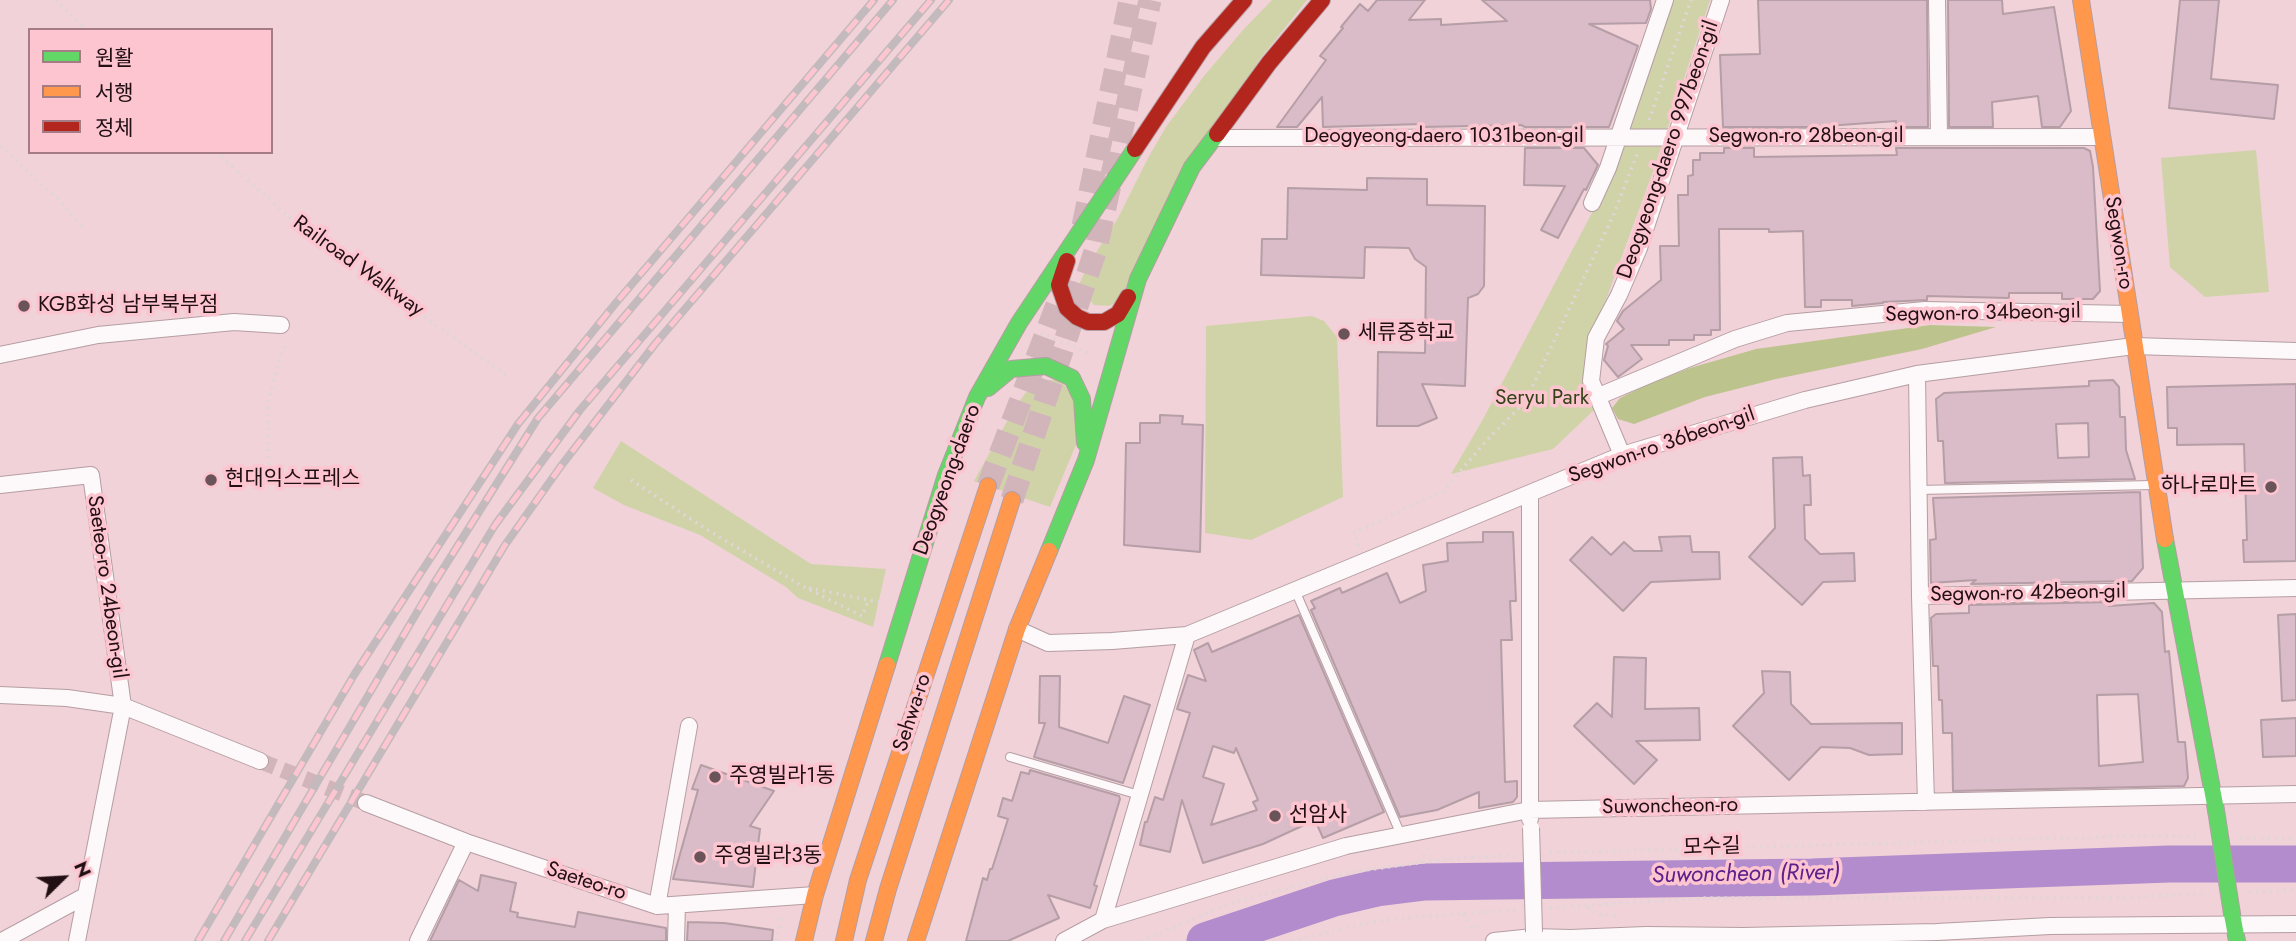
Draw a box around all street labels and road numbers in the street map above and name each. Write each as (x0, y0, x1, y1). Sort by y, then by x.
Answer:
street label: Deogyeong-daero 997beon-gil (1613, 18, 1725, 282)
street label: Deogyeong-daero 1031beon-gil (1304, 124, 1584, 150)
street label: Segwon-ro 28beon-gil (1708, 124, 1904, 150)
street label: Segwon-ro (2098, 195, 2138, 291)
street label: Railroad Walkway (288, 211, 428, 323)
street label: Segwon-ro 34beon-gil (1885, 300, 2081, 328)
street label: Deogyeong-daero (909, 401, 987, 559)
street label: Segwon-ro 36beon-gil (1566, 402, 1758, 490)
street label: Saeteo-ro 24beon-gil (81, 494, 131, 680)
street label: Segwon-ro 42beon-gil (1930, 580, 2126, 608)
street label: Sehwa-ro (889, 671, 937, 755)
street label: Suwoncheon-ro (1602, 793, 1738, 821)
street label: 모수길 (1683, 834, 1741, 862)
street label: Saeteo-ro (543, 857, 629, 907)

